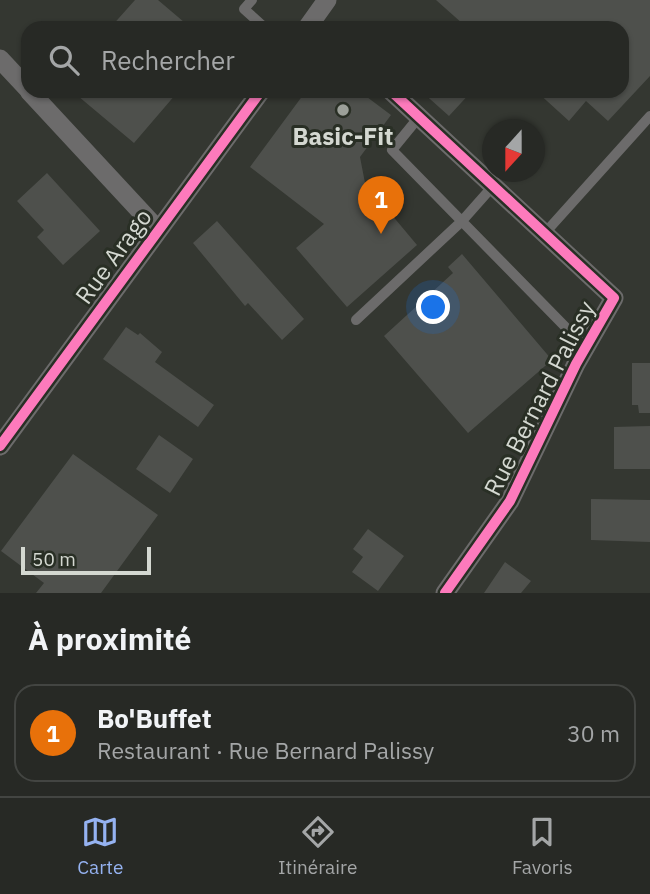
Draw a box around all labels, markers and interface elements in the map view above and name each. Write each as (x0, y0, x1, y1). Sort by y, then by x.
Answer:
search box (21, 21, 629, 98)
icon: search (45, 41, 83, 79)
text: Rechercher (101, 43, 235, 77)
marker: Basic-Fit (335, 102, 351, 118)
north arrow (482, 119, 545, 182)
place label: Basic-Fit (293, 120, 393, 152)
pin: 1 (358, 176, 404, 234)
street label: Rue Arago (68, 202, 158, 310)
your location (416, 290, 450, 324)
street label: Rue Bernard Palissy (476, 295, 602, 501)
scale bar (21, 544, 150, 576)
text: 50 m (32, 547, 76, 571)
text: À proximité (28, 619, 191, 658)
text: Bo'Buffet (97, 701, 212, 735)
text: 1 (46, 718, 60, 748)
text: 30 m (567, 718, 620, 748)
text: Restaurant · Rue Bernard Palissy (97, 735, 434, 765)
tab: Carte (77, 813, 123, 879)
tab: Itinéraire (278, 813, 357, 879)
tab: Favoris (512, 813, 573, 879)

